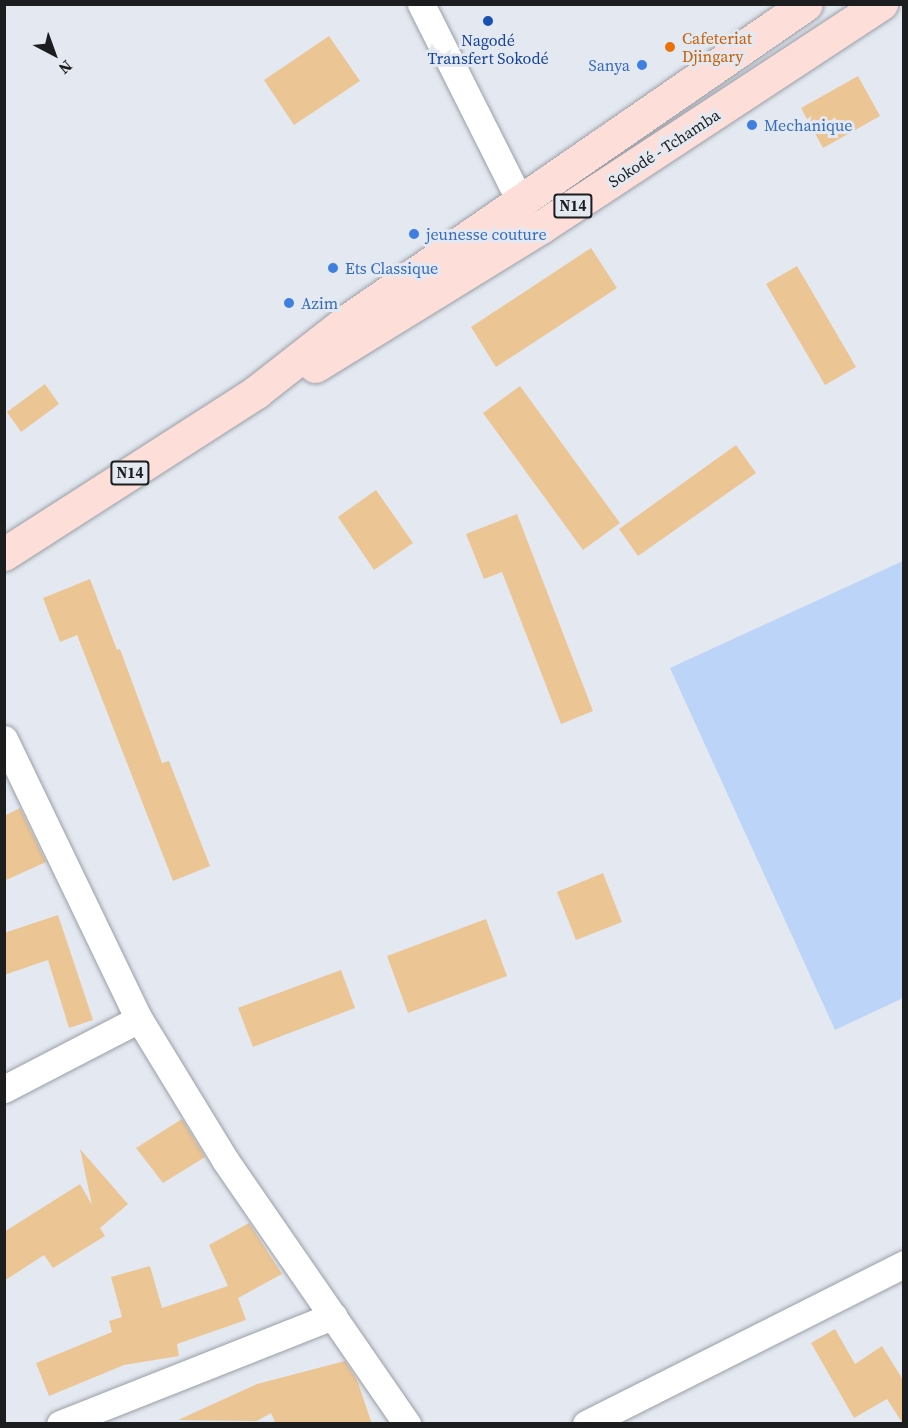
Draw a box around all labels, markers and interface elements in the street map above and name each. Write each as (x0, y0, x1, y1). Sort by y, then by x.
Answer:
marker: Nagodé Transfert Sokodé (481, 14, 495, 28)
north arrow (24, 24, 84, 84)
place label: Cafeteriat Djingary (682, 28, 752, 66)
place label: Nagodé Transfert Sokodé (427, 30, 549, 68)
marker: Cafeteriat Djingary (663, 40, 677, 54)
text: N (54, 55, 77, 80)
place label: Sanya (588, 55, 630, 75)
marker: Sanya (635, 58, 649, 72)
street label: Sokodé - Tchamba (605, 105, 723, 191)
place label: Mechanique (764, 115, 852, 135)
marker: Mechanique (745, 118, 759, 132)
road number: N14 (552, 194, 594, 218)
place label: jeunesse couture (426, 224, 547, 244)
marker: jeunesse couture (407, 227, 421, 241)
place label: Ets Classique (345, 258, 438, 278)
marker: Ets Classique (326, 261, 340, 275)
place label: Azim (301, 293, 338, 313)
marker: Azim (282, 296, 296, 310)
road number: N14 (109, 461, 151, 485)

